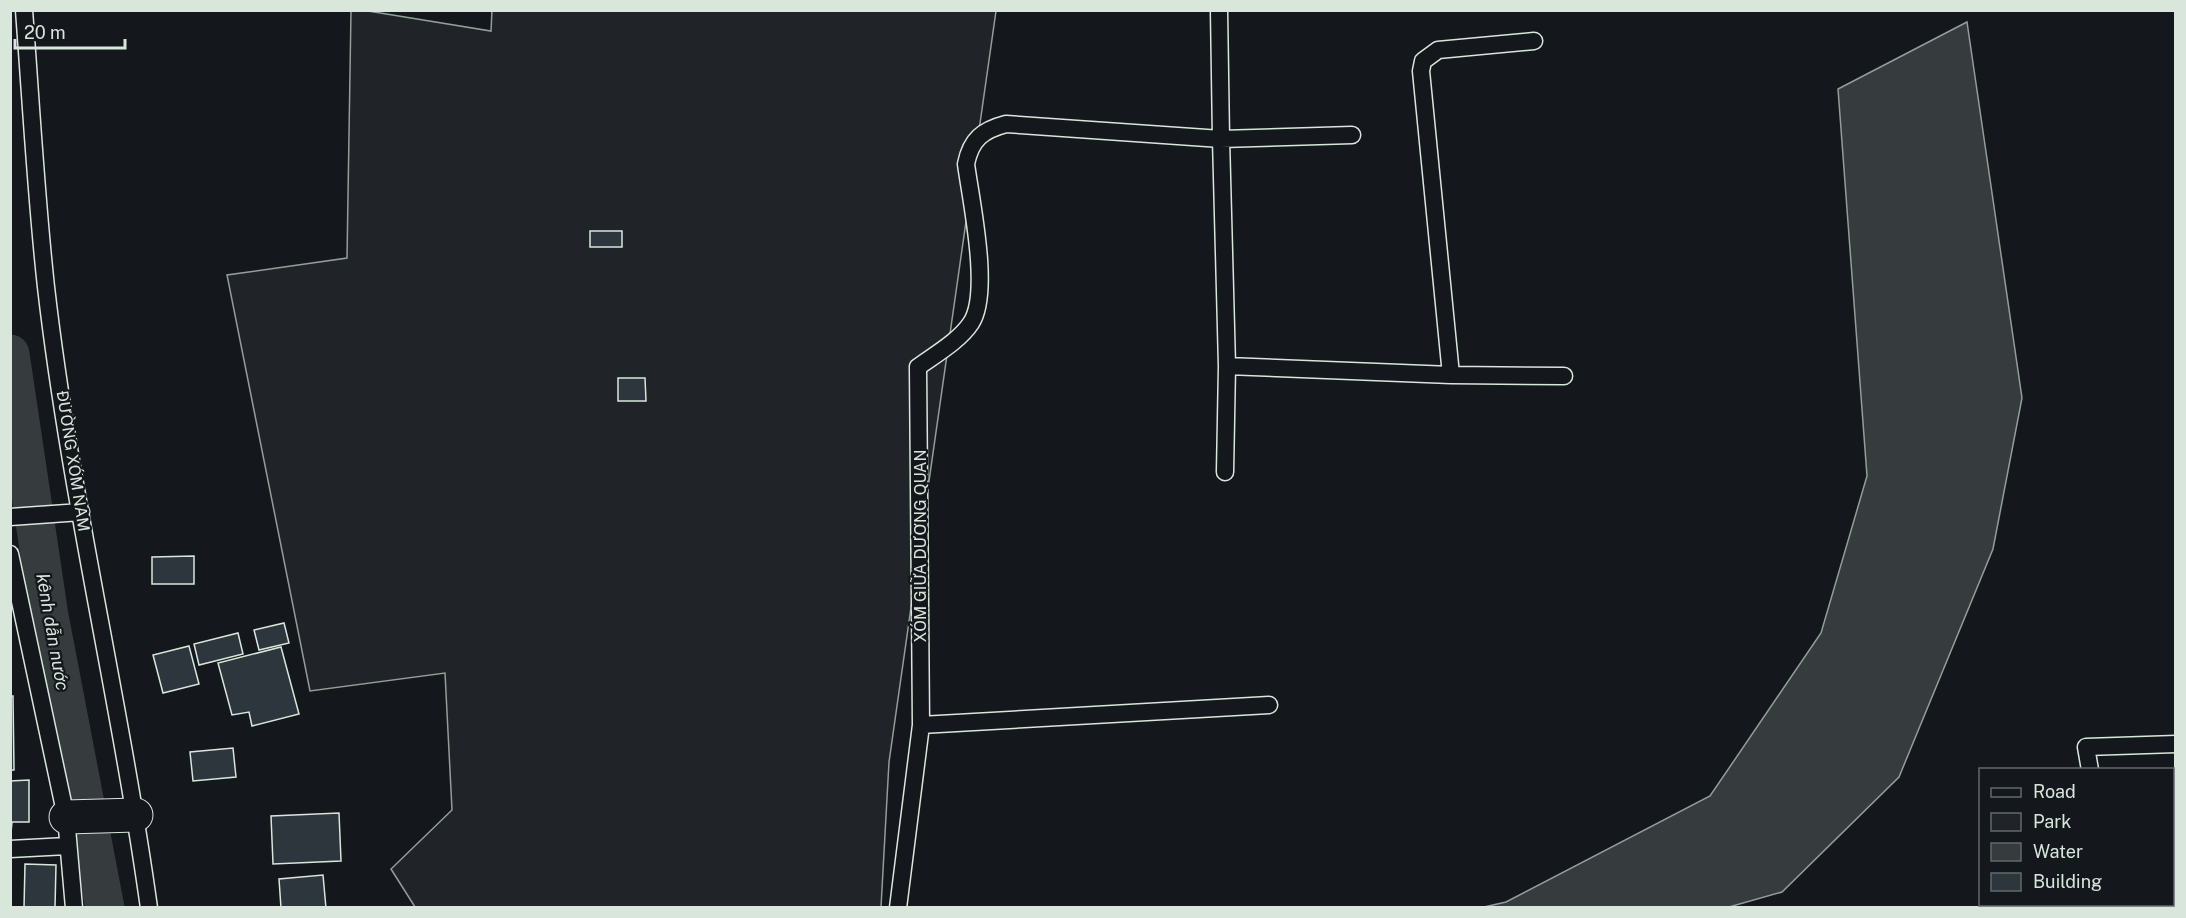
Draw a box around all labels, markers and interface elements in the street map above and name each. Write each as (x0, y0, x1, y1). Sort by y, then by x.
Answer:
scale bar (15, 12, 124, 50)
text: 20 m (24, 22, 66, 43)
street label: ĐƯỜNG XÓM NAM (52, 389, 95, 533)
street label: XÓM GIỮA DƯƠNG QUAN (910, 450, 930, 642)
water label: kênh dẫn nước (32, 572, 74, 692)
legend (1979, 768, 2174, 906)
text: Road (2033, 781, 2076, 802)
text: Park (2033, 811, 2071, 832)
text: Water (2033, 841, 2083, 862)
text: Building (2033, 871, 2102, 892)

